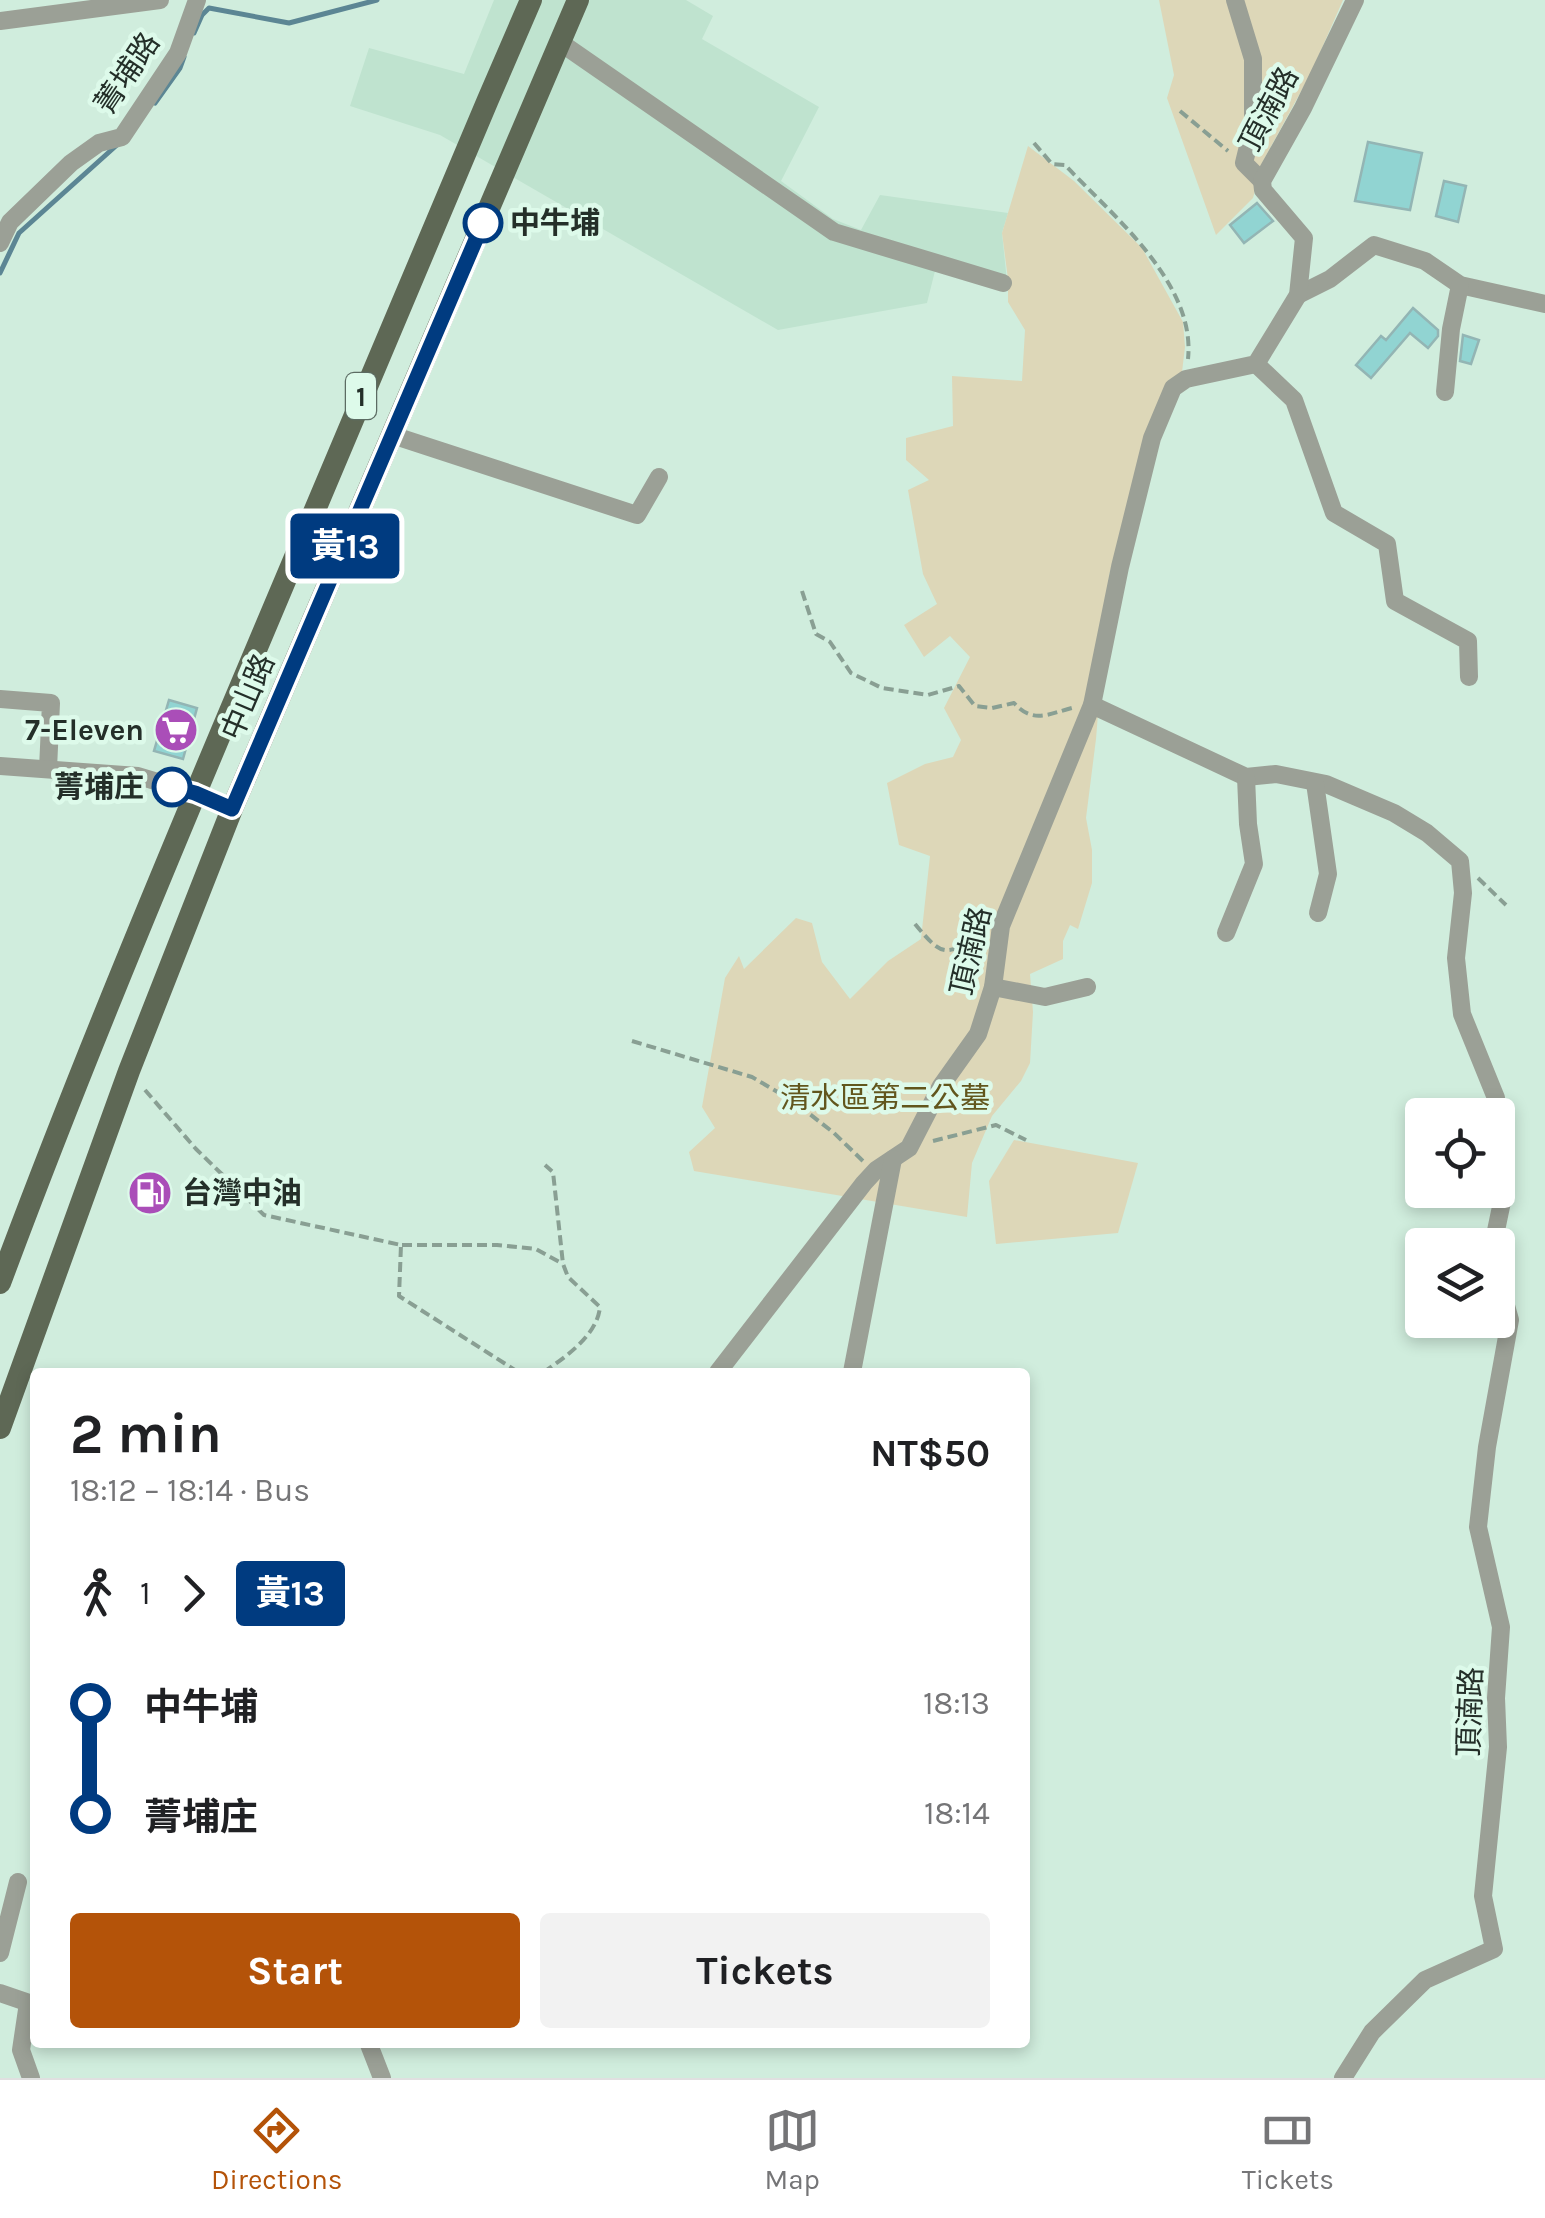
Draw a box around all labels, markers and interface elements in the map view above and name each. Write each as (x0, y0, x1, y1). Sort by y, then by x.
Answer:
street label: 菁埔路 (87, 26, 167, 120)
street label: 頂湳路 (1232, 61, 1306, 157)
marker: 中牛埔 (464, 204, 502, 242)
place label: 中牛埔 (510, 205, 600, 241)
road number: 1 (346, 373, 376, 419)
line badge: 黃13 (288, 514, 402, 578)
text: 黃13 (310, 526, 380, 567)
street label: 中山路 (214, 649, 282, 745)
supermarket icon: 7-Eleven (153, 707, 199, 753)
place label: 7-Eleven (25, 712, 144, 748)
marker: 菁埔庄 (153, 768, 191, 806)
place label: 菁埔庄 (54, 769, 144, 805)
street label: 頂湳路 (943, 903, 999, 999)
park label: 清水區第二公墓 (780, 1080, 990, 1116)
map controls (1405, 1098, 1515, 1338)
button: locate (1405, 1098, 1515, 1208)
fuel station icon: 台灣中油 (127, 1170, 173, 1216)
place label: 台灣中油 (182, 1175, 302, 1211)
button: layers (1405, 1228, 1515, 1338)
text: 2 min (70, 1402, 222, 1466)
text: NT$50 (870, 1431, 990, 1476)
text: 18:12 – 18:14 · Bus (70, 1472, 310, 1509)
icon: walk (70, 1566, 125, 1621)
icon: forward (166, 1566, 221, 1621)
text: 黃13 (256, 1573, 325, 1614)
text: 1 (140, 1575, 151, 1612)
street label: 頂湳路 (1450, 1666, 1490, 1758)
text: 中牛埔 (144, 1685, 258, 1730)
text: 18:13 (923, 1685, 990, 1722)
text: 菁埔庄 (144, 1795, 258, 1840)
text: 18:14 (924, 1795, 990, 1832)
button: Start (70, 1913, 520, 2028)
button: Tickets (540, 1913, 990, 2028)
tab: Directions (211, 2103, 343, 2196)
tab: Map (764, 2103, 820, 2196)
tab: Tickets (1242, 2103, 1334, 2196)

